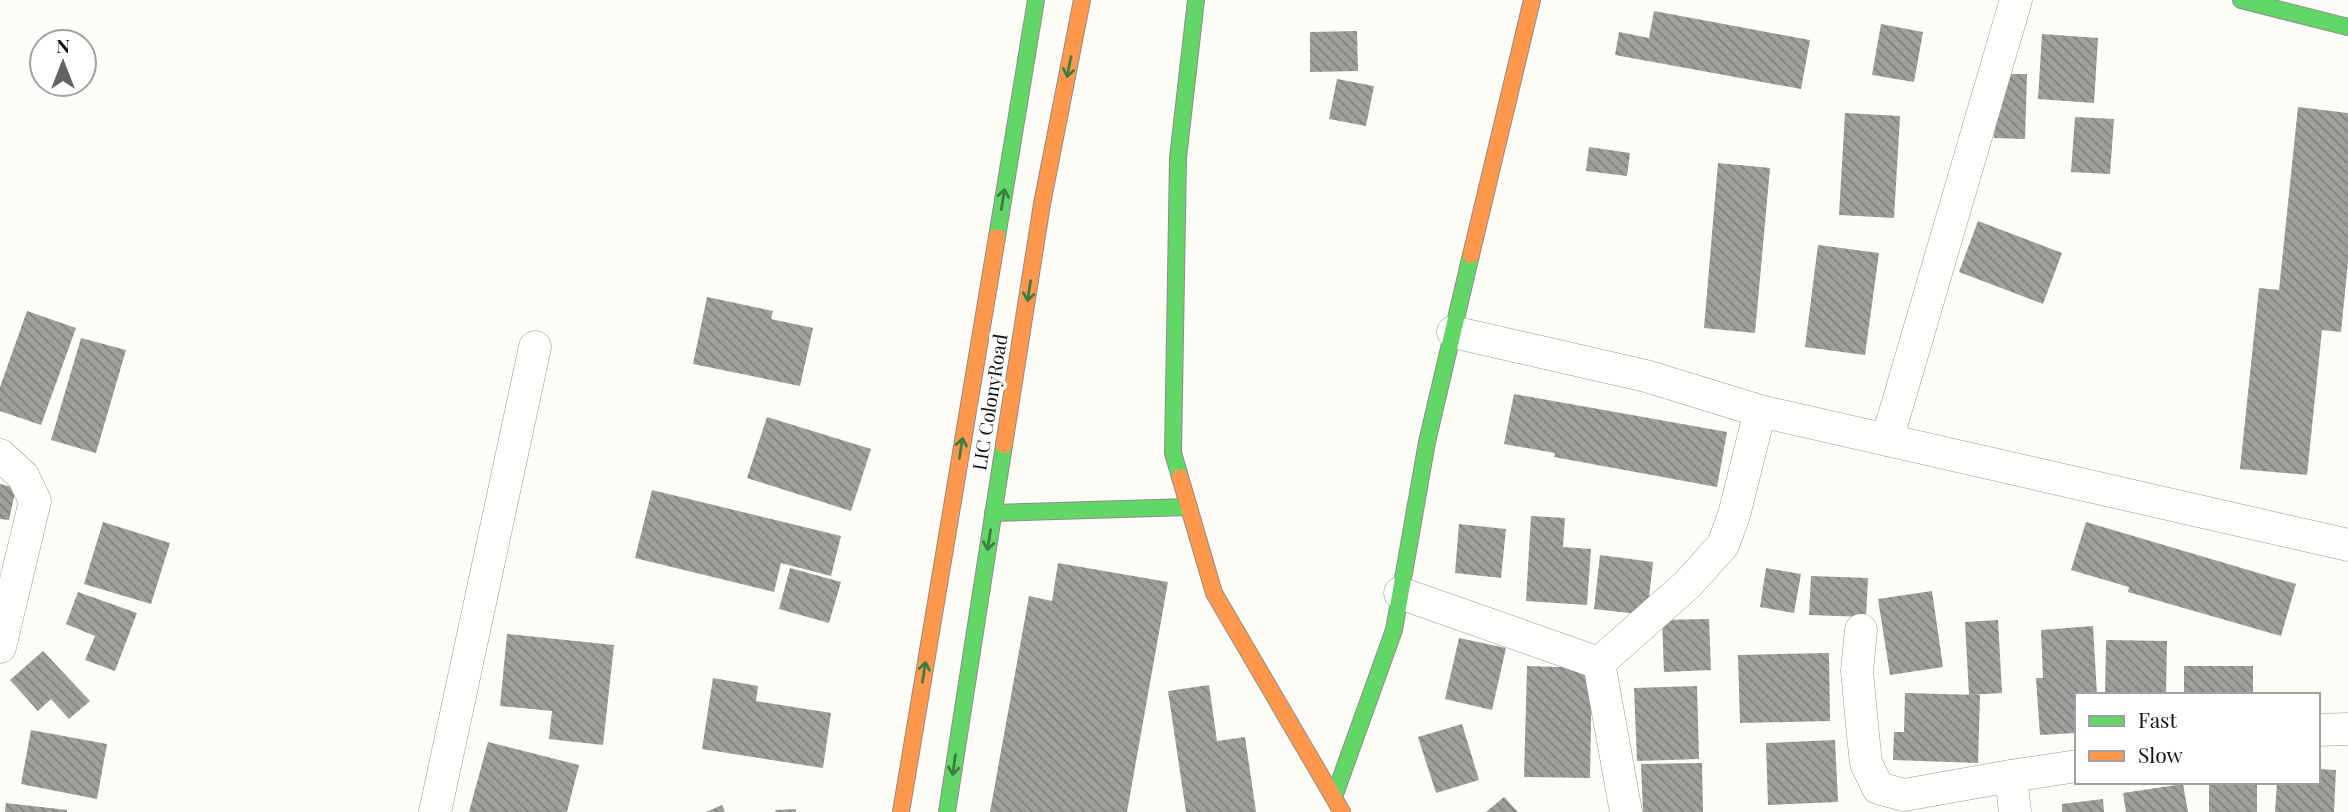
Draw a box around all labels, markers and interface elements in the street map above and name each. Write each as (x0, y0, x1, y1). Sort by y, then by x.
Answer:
north arrow (28, 28, 98, 98)
text: N (56, 32, 70, 58)
one-way arrow (1062, 55, 1075, 78)
one-way arrow (997, 188, 1010, 211)
one-way arrow (1022, 279, 1035, 302)
street label: LIC ColonyRoad (965, 332, 1013, 472)
one-way arrow (955, 437, 968, 460)
one-way arrow (982, 528, 995, 551)
one-way arrow (918, 661, 931, 684)
legend (2075, 693, 2320, 784)
text: Fast (2138, 705, 2177, 733)
text: Slow (2138, 740, 2183, 768)
one-way arrow (947, 753, 960, 775)

